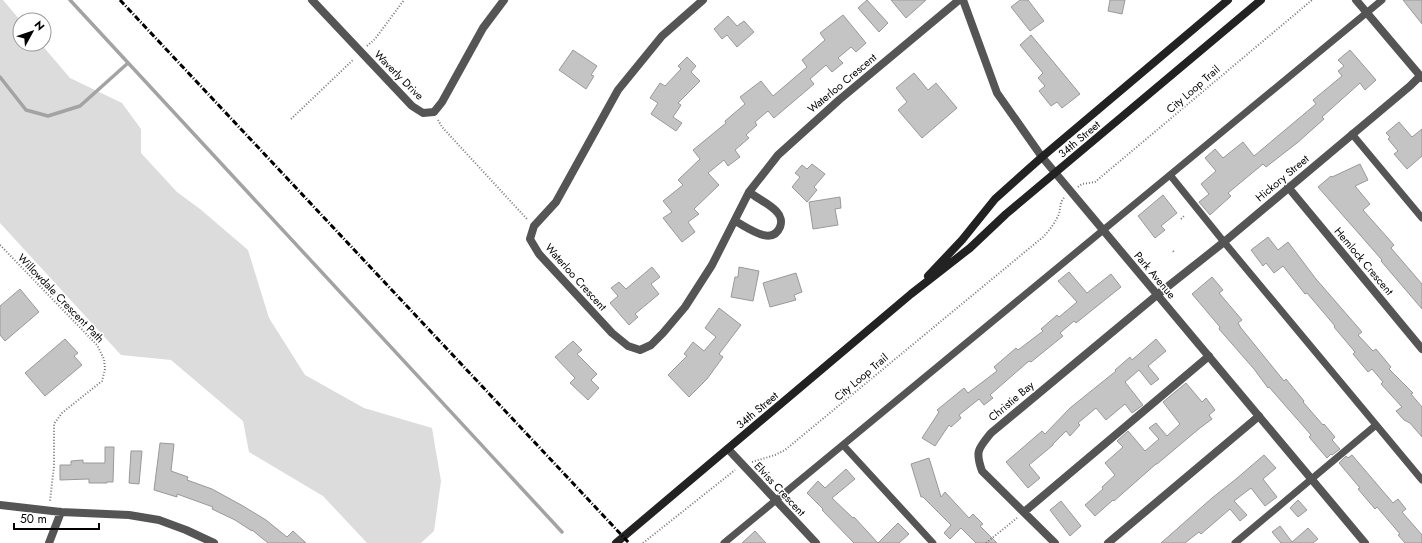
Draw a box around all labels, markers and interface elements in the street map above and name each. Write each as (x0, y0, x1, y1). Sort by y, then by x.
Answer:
north arrow (12, 12, 52, 52)
text: N (31, 17, 49, 34)
street label: Waverly Drive (371, 47, 428, 104)
street label: Waterloo Crescent (804, 49, 880, 117)
street label: City Loop Trail (1163, 61, 1223, 117)
street label: 34th Street (1055, 116, 1104, 161)
street label: Hickory Street (1252, 151, 1312, 205)
street label: Hemlock Crescent (1331, 223, 1398, 299)
street label: Waterloo Crescent (541, 240, 611, 314)
street label: Park Avenue (1130, 248, 1180, 302)
street label: Willowdale Crescent Path (14, 250, 108, 346)
street label: City Loop Trail (830, 350, 892, 404)
street label: Christie Bay (985, 377, 1037, 425)
street label: 34th Street (733, 387, 782, 432)
street label: Elviss Crescent (751, 458, 810, 520)
scale bar (14, 505, 99, 531)
text: 50 m (20, 510, 47, 528)

